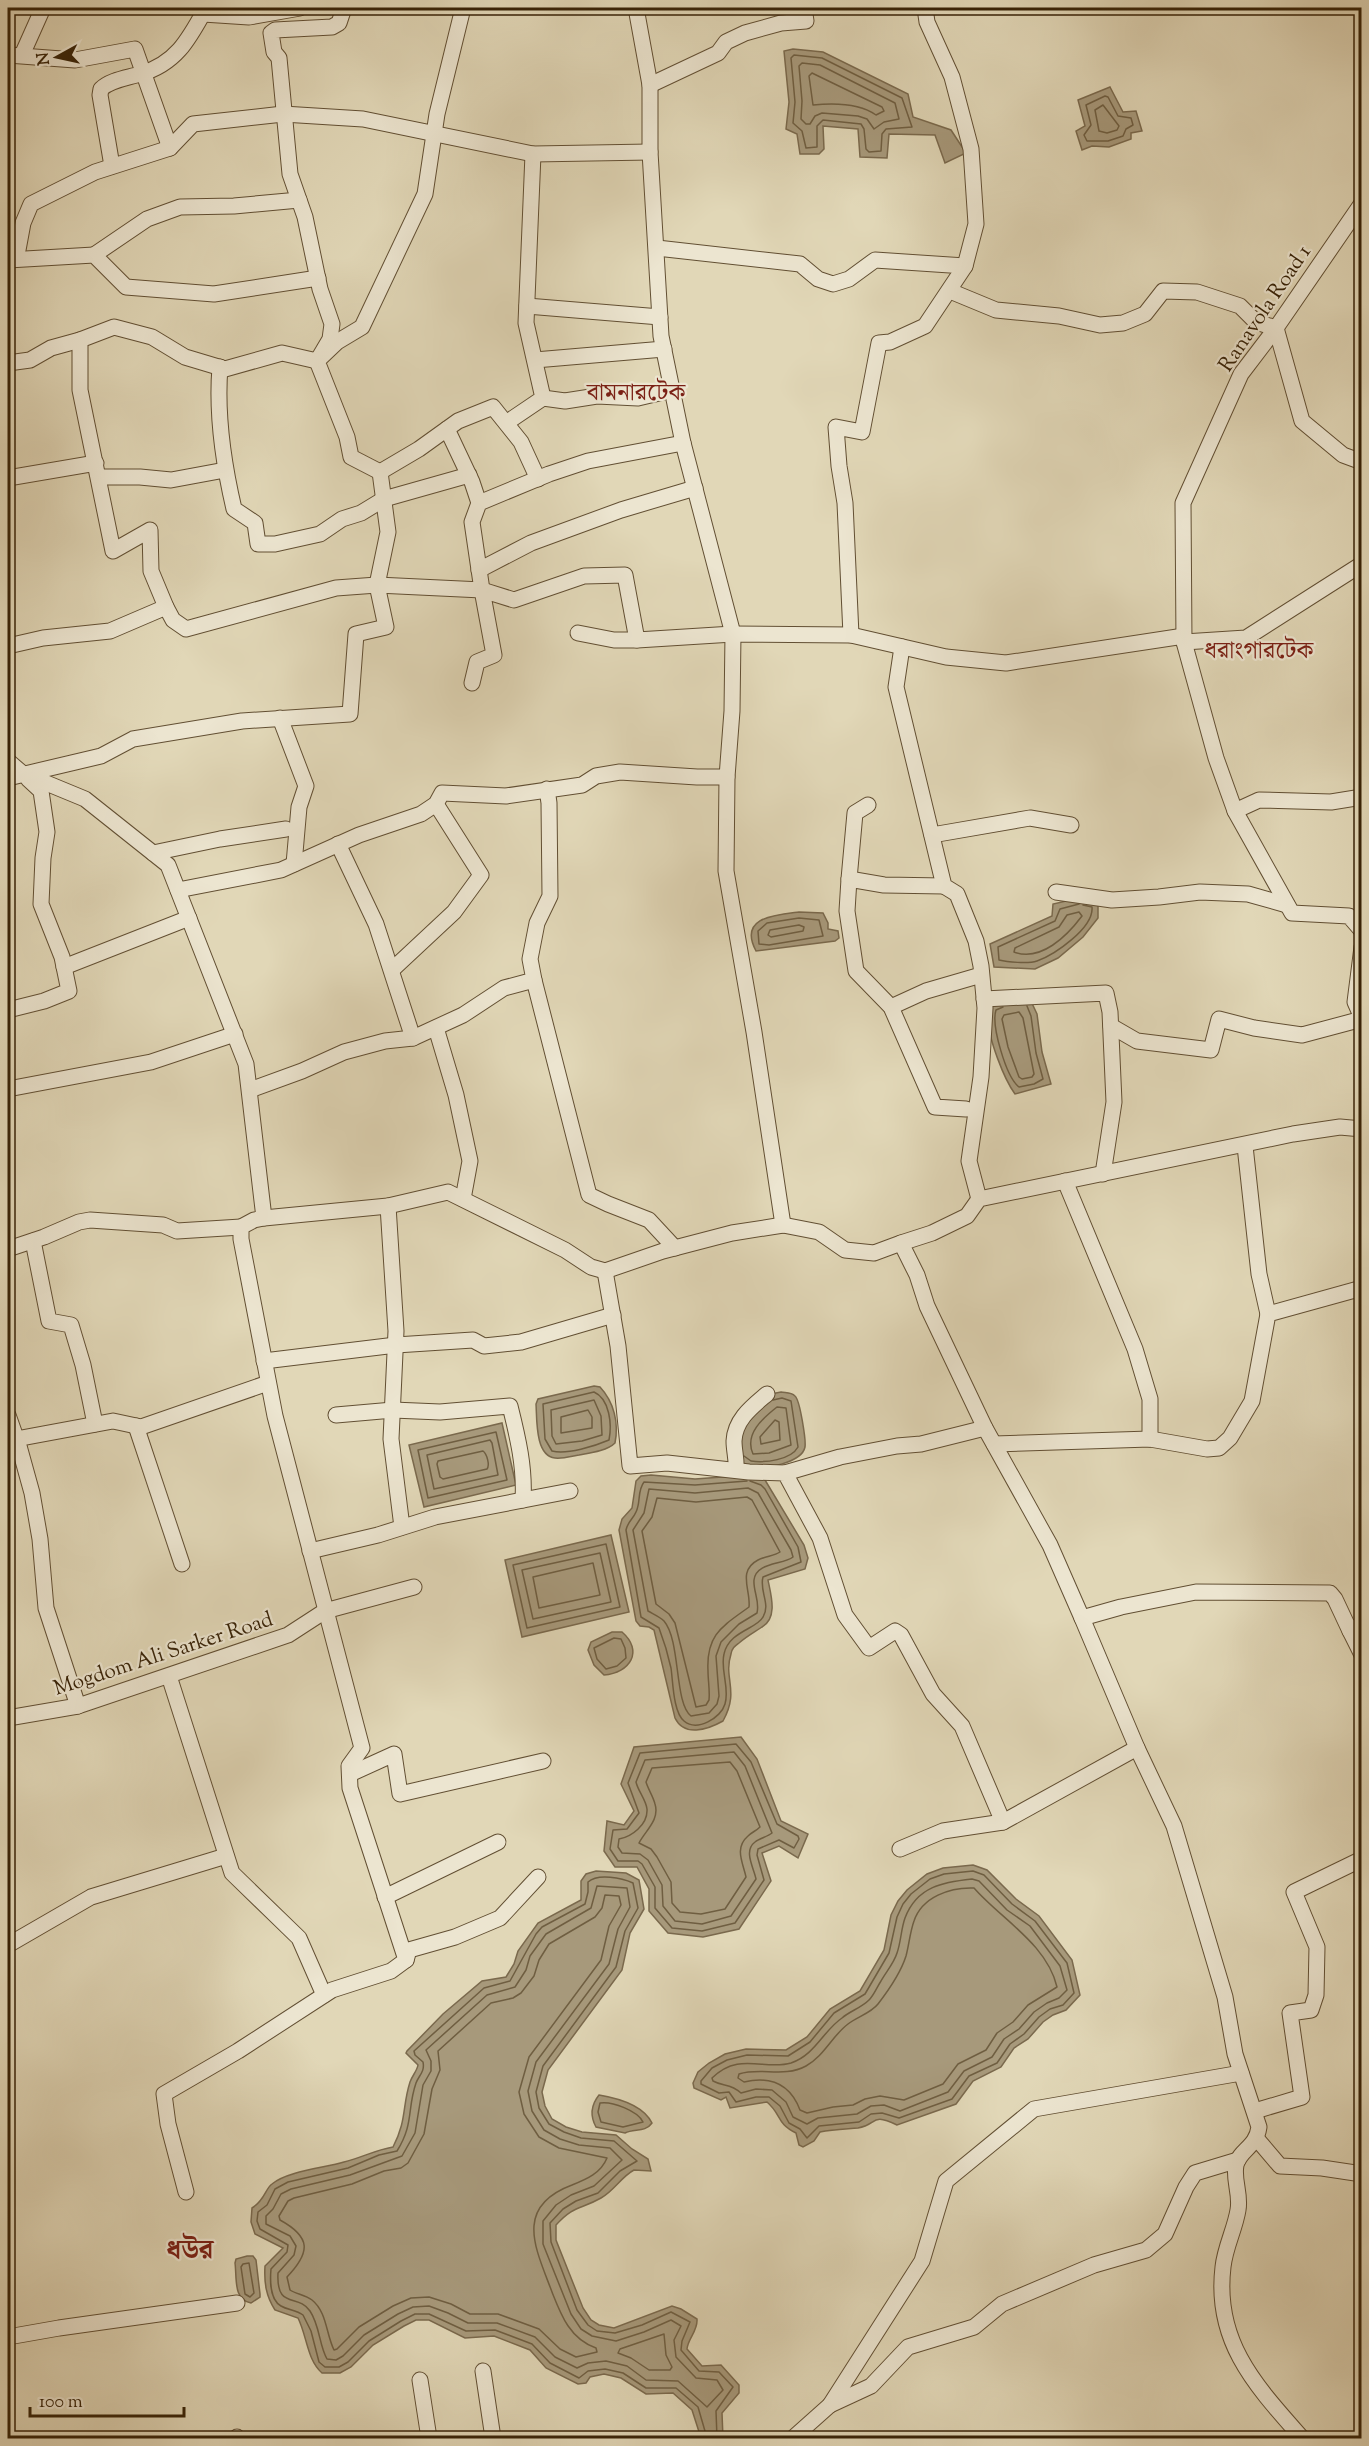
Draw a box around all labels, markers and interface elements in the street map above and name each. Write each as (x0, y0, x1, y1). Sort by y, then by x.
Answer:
north arrow (27, 27, 87, 87)
text: N (32, 51, 57, 67)
street label: Ranavola Road 1 (1212, 240, 1319, 379)
district label: বামনারটেক (586, 377, 686, 411)
district label: ধরাংগারটেক (1205, 635, 1315, 669)
street label: Mogdom Ali Sarker Road (50, 1605, 277, 1705)
district label: ধউর (167, 2232, 215, 2271)
scale bar (30, 2380, 184, 2418)
text: 100 m (39, 2390, 83, 2416)

